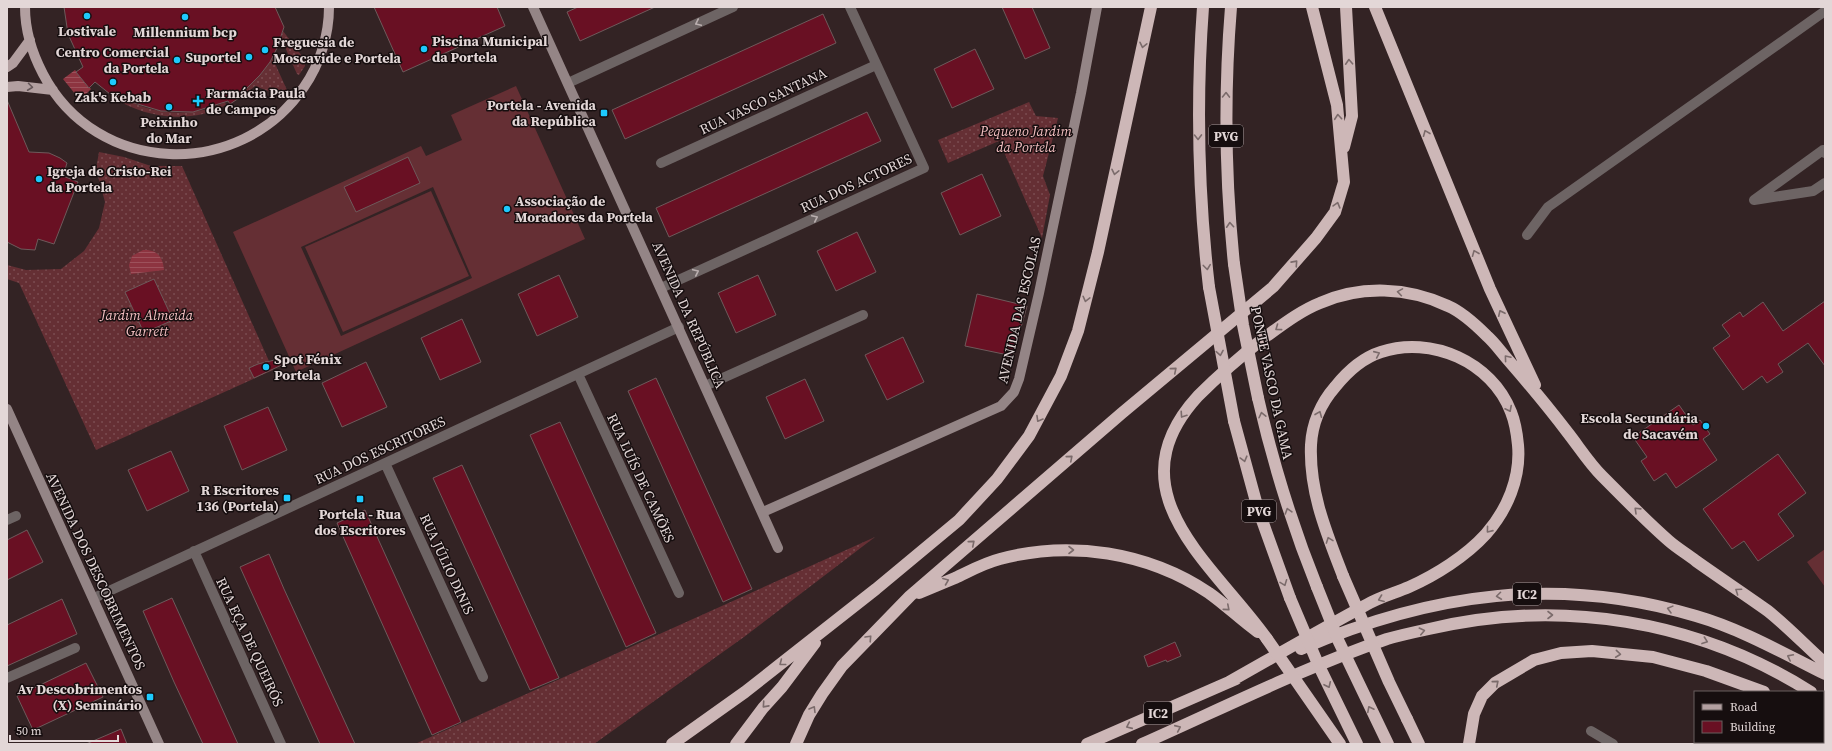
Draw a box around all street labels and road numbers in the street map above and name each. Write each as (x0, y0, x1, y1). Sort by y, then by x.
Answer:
street label: RUA VASCO SANTANA (696, 62, 830, 139)
road number: PVG (1209, 125, 1243, 147)
street label: RUA DOS ACTORES (797, 148, 915, 218)
street label: AVENIDA DAS ESCOLAS (992, 235, 1046, 385)
street label: AVENIDA DA REPÚBLICA (648, 238, 731, 392)
street label: PONTE VASCO DA GAMA (1246, 305, 1298, 462)
street label: RUA LUÍS DE CAMÕES (602, 410, 680, 546)
street label: RUA DOS ESCRITORES (311, 411, 449, 489)
street label: AVENIDA DOS DESCOBRIMENTOS (41, 469, 151, 673)
road number: PVG (1242, 500, 1276, 522)
street label: RUA JÚLIO DINIS (415, 510, 479, 618)
street label: RUA EÇA DE QUEIRÓS (211, 574, 289, 710)
road number: IC2 (1513, 583, 1541, 605)
road number: IC2 (1144, 702, 1172, 724)

